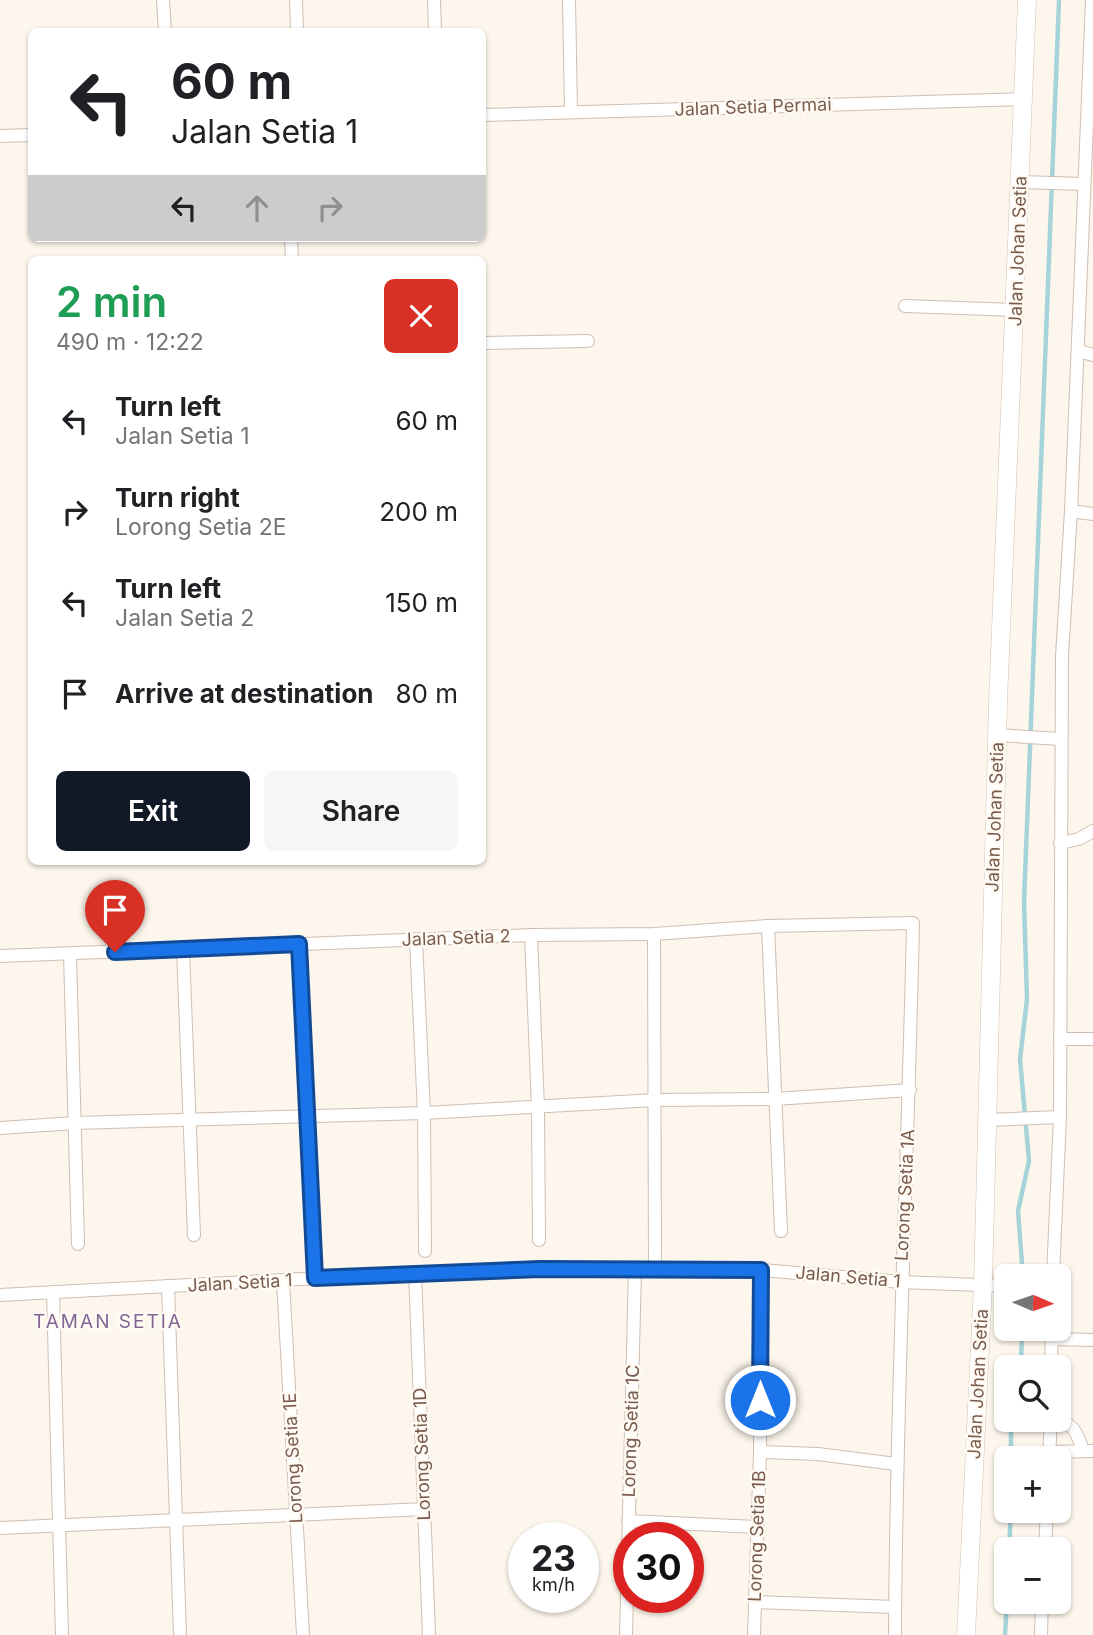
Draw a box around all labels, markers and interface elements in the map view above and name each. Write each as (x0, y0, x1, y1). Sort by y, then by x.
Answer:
text: 60 m (171, 52, 292, 111)
icon: left (56, 56, 147, 147)
street label: Jalan Setia Permai (674, 93, 832, 120)
text: Jalan Setia 1 (171, 112, 358, 151)
street label: Jalan Johan Setia (1004, 175, 1031, 327)
icon: left (165, 189, 203, 227)
icon: ahead (238, 189, 276, 227)
icon: right (311, 189, 349, 227)
text: 2 min (56, 276, 167, 327)
button: close (384, 279, 458, 353)
text: 490 m · 12:22 (56, 328, 204, 356)
text: Turn left (115, 391, 221, 422)
icon: left (56, 402, 94, 440)
text: 60 m (395, 405, 458, 436)
text: Jalan Setia 1 (115, 422, 250, 450)
text: Turn right (115, 482, 240, 513)
icon: right (56, 493, 94, 531)
text: 200 m (379, 496, 458, 527)
text: Lorong Setia 2E (115, 513, 287, 541)
text: Turn left (115, 573, 221, 604)
icon: left (56, 584, 94, 622)
text: 150 m (385, 587, 458, 618)
text: Jalan Setia 2 (115, 604, 254, 632)
icon: arrive (56, 675, 94, 713)
text: Arrive at destination (115, 678, 374, 709)
text: 80 m (395, 678, 458, 709)
street label: Jalan Johan Setia (981, 741, 1008, 893)
button: Exit (56, 771, 250, 851)
button: Share (264, 771, 458, 851)
pin (85, 880, 145, 952)
icon: arrive (96, 891, 134, 929)
street label: Jalan Setia 2 (401, 925, 511, 950)
street label: Lorong Setia 1A (891, 1128, 918, 1262)
street label: Jalan Setia 1 (795, 1261, 901, 1292)
north arrow (994, 1264, 1071, 1340)
map controls (994, 1264, 1071, 1614)
street label: Jalan Setia 1 (187, 1269, 293, 1296)
street label: Jalan Johan Setia (963, 1308, 992, 1460)
district label: TAMAN SETIA (33, 1310, 183, 1333)
button: search (994, 1355, 1071, 1432)
position arrow (723, 1363, 797, 1437)
street label: Lorong Setia 1C (618, 1364, 643, 1498)
street label: Lorong Setia 1D (409, 1387, 434, 1521)
street label: Lorong Setia 1E (279, 1392, 306, 1524)
button: + (994, 1446, 1071, 1523)
street label: Lorong Setia 1B (744, 1470, 769, 1602)
speed limit sign: 30 (613, 1522, 704, 1613)
text: 23 (531, 1537, 576, 1579)
button: − (994, 1537, 1071, 1614)
text: km/h (532, 1574, 575, 1595)

